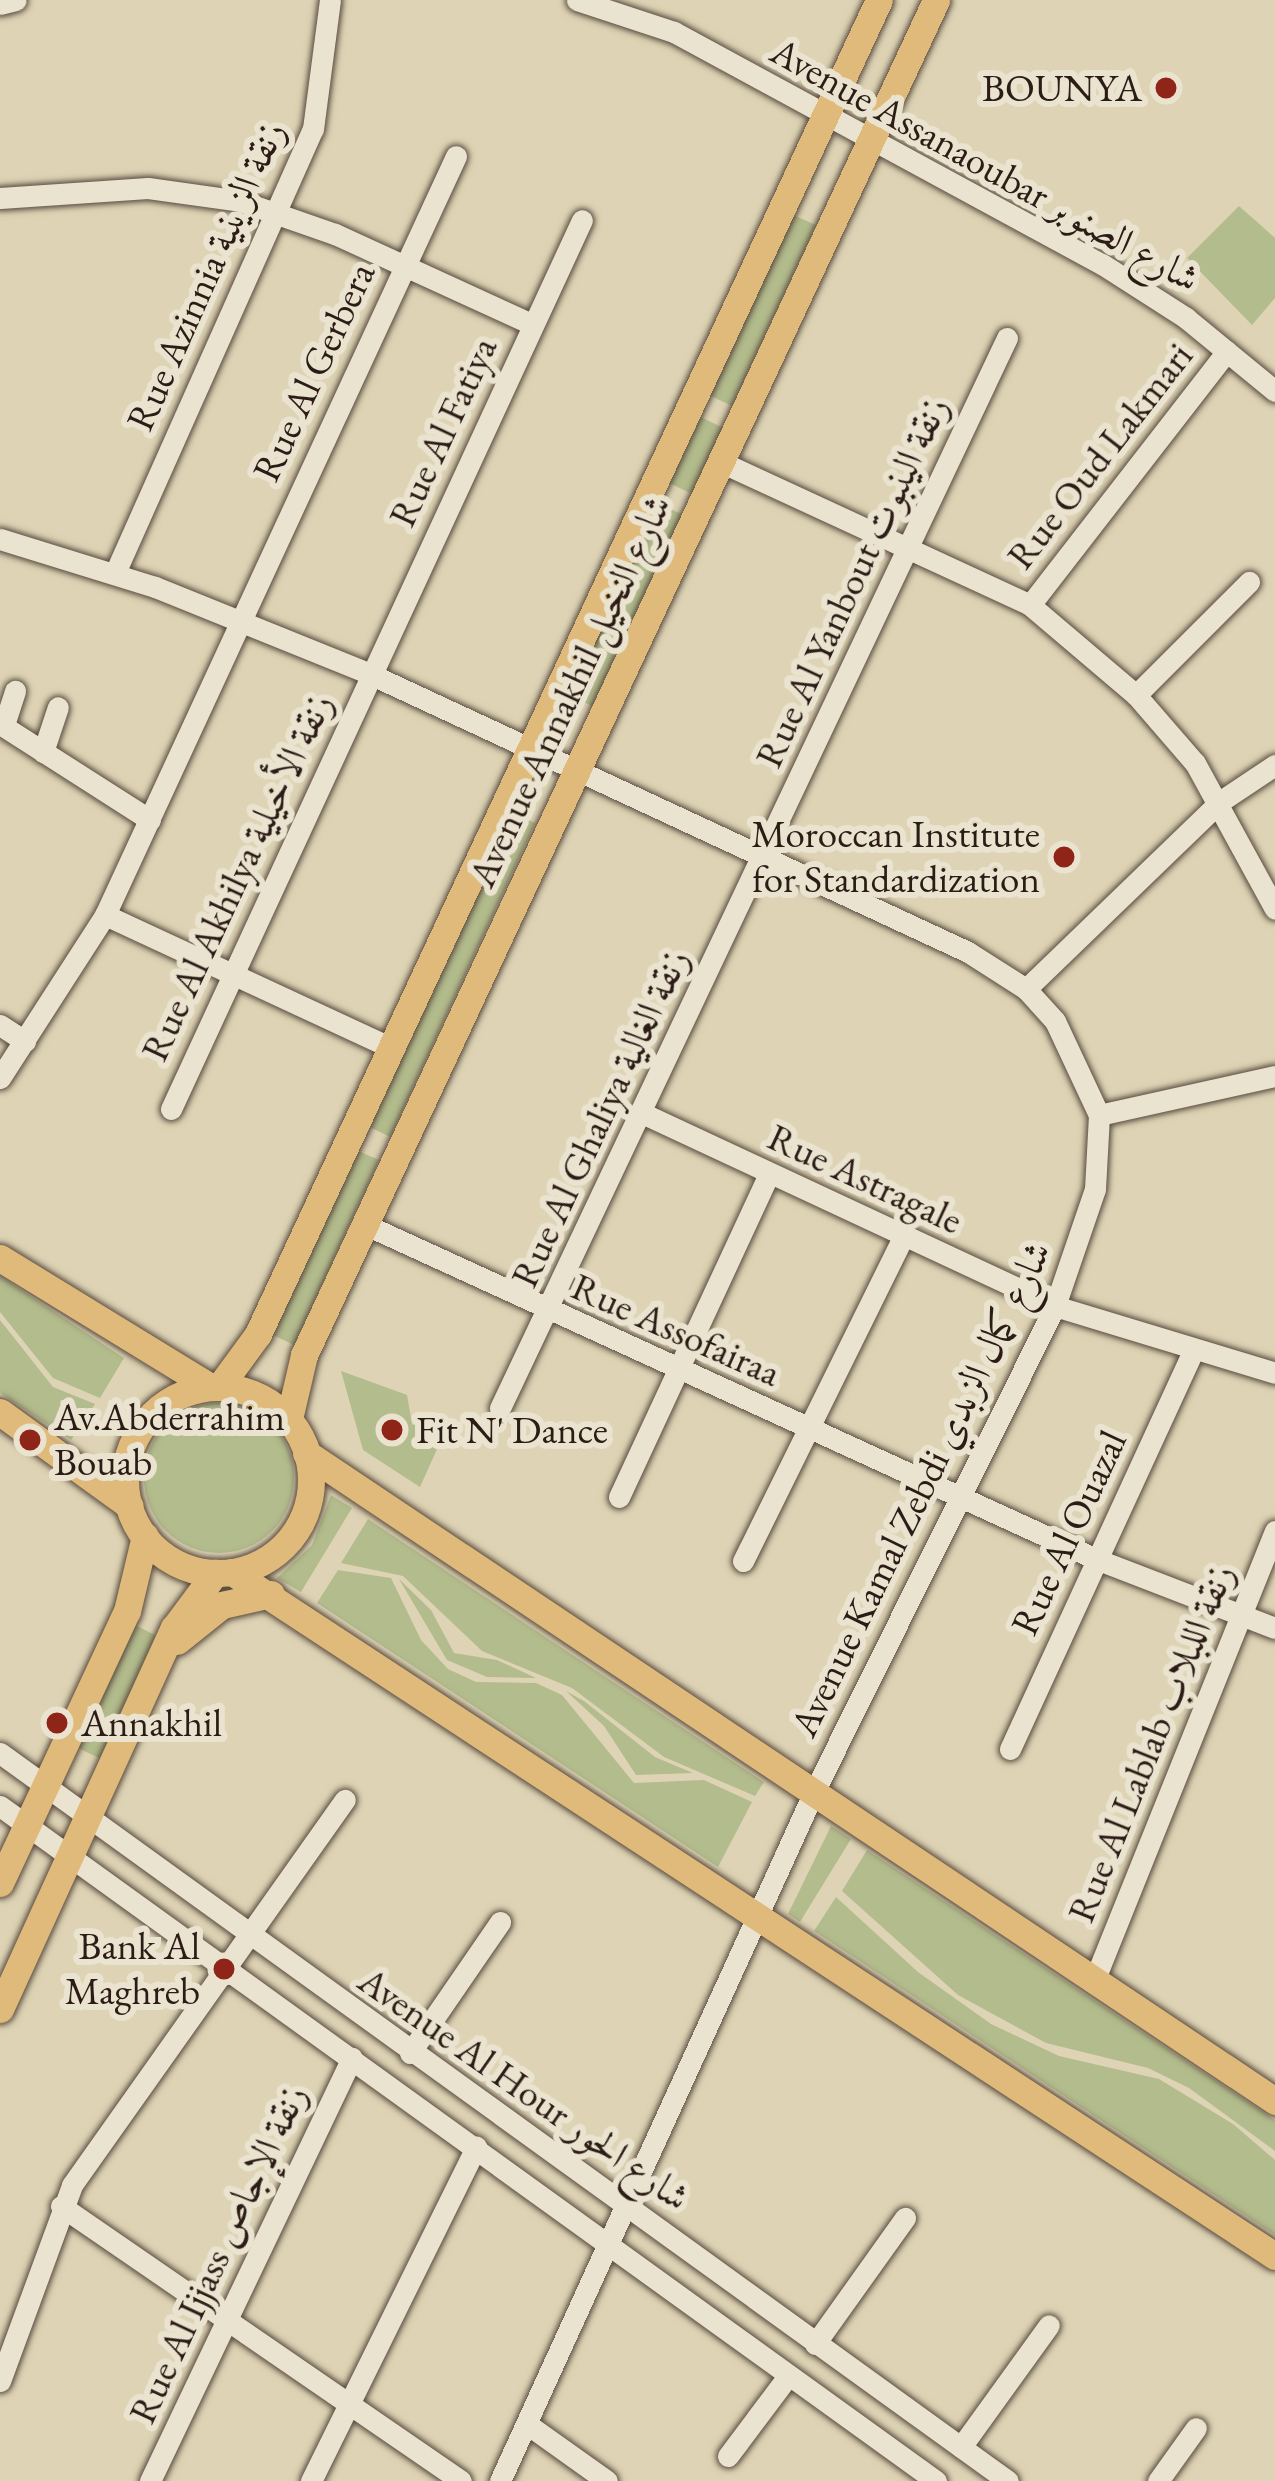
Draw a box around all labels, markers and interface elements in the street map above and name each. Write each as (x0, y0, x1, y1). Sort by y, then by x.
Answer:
street label: Avenue Assanaoubar شارع الصنوبر (762, 27, 1208, 303)
place label: BOUNYA (982, 65, 1142, 111)
marker: BOUNYA (1153, 75, 1179, 101)
street label: Rue Azinnia زنقة الزينية (117, 114, 295, 438)
street label: Rue Al Gerbera (243, 255, 385, 489)
street label: Rue Al Fatiya (379, 330, 507, 534)
street label: Rue Oud Lakmari (997, 334, 1203, 578)
street label: Rue Al Yanbout زنقة الينبوت (745, 389, 959, 775)
street label: Avenue Annakhil شارع النخيل (459, 487, 681, 895)
street label: Rue Al Akhilya زنقة الأخيلية (131, 686, 343, 1068)
place label: Moroccan Institute for Standardization (751, 812, 1040, 903)
marker: Moroccan Institute for Standardization (1051, 844, 1077, 870)
street label: Rue Al Ghaliya زنقة الغالية (501, 941, 699, 1295)
street label: Rue Astragale (760, 1114, 970, 1244)
street label: Avenue Kamal Zebdi شارع كمال الزبدي (780, 1234, 1062, 1744)
street label: Rue Assofairaa (564, 1263, 788, 1397)
place label: Av.Abderrahim Bouab (54, 1395, 285, 1486)
place label: Fit N' Dance (416, 1407, 608, 1453)
marker: Fit N' Dance (379, 1417, 405, 1443)
street label: Rue Al Ouazal (1001, 1423, 1137, 1643)
marker: Av.Abderrahim Bouab (17, 1427, 43, 1453)
street label: Rue Al Lablab زنقة اللبلاب (1058, 1557, 1244, 1929)
place label: Annakhil (81, 1700, 222, 1746)
marker: Annakhil (44, 1710, 70, 1736)
place label: Bank Al Maghreb (65, 1924, 200, 2015)
marker: Bank Al Maghreb (211, 1956, 237, 1982)
street label: Avenue Al Hour شارع الحور (349, 1957, 699, 2221)
street label: Rue Al Ijjass زنقة الإجاص (119, 2077, 317, 2431)

